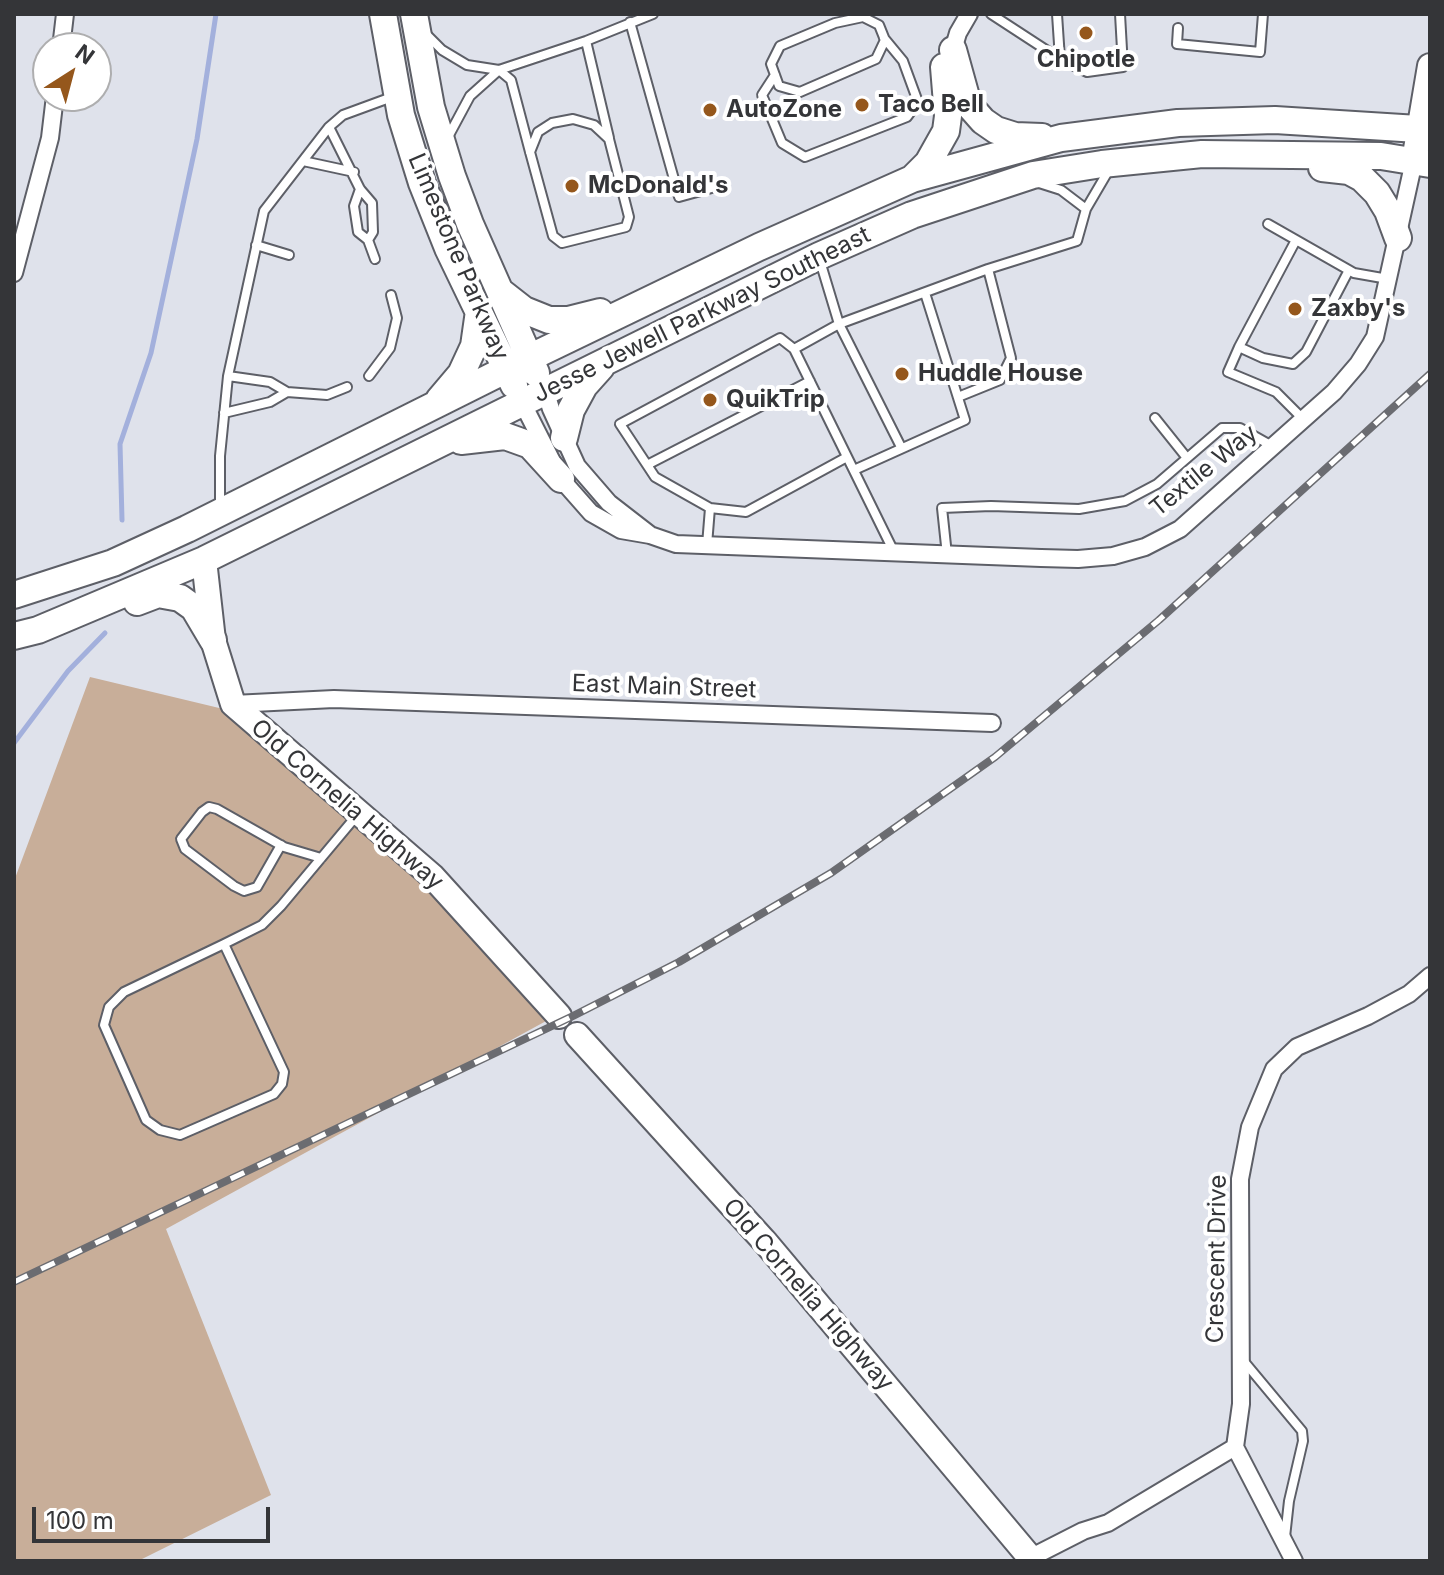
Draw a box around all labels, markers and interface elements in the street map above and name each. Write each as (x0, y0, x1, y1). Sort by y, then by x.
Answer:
marker: Chipotle (1077, 24, 1095, 42)
north arrow (32, 32, 112, 112)
text: N (71, 39, 99, 70)
place label: Chipotle (1037, 46, 1135, 74)
place label: Taco Bell (878, 91, 984, 119)
place label: AutoZone (726, 96, 842, 124)
marker: Taco Bell (853, 96, 871, 114)
marker: AutoZone (701, 101, 719, 119)
street label: Limestone Parkway (401, 149, 515, 365)
place label: McDonald's (588, 172, 728, 200)
marker: McDonald's (563, 177, 581, 195)
street label: Jesse Jewell Parkway Southeast (529, 221, 875, 409)
place label: Zaxby's (1311, 295, 1405, 323)
marker: Zaxby's (1286, 300, 1304, 318)
place label: Huddle House (918, 360, 1083, 388)
marker: Huddle House (893, 365, 911, 383)
place label: QuikTrip (726, 386, 825, 414)
marker: QuikTrip (701, 391, 719, 409)
street label: Textile Way (1144, 419, 1264, 523)
street label: East Main Street (571, 669, 757, 705)
street label: Old Cornelia Highway (245, 714, 449, 896)
street label: Crescent Drive (1201, 1174, 1233, 1344)
street label: Old Cornelia Highway (717, 1193, 899, 1397)
scale bar (36, 1491, 274, 1541)
text: 100 m (46, 1506, 114, 1535)

